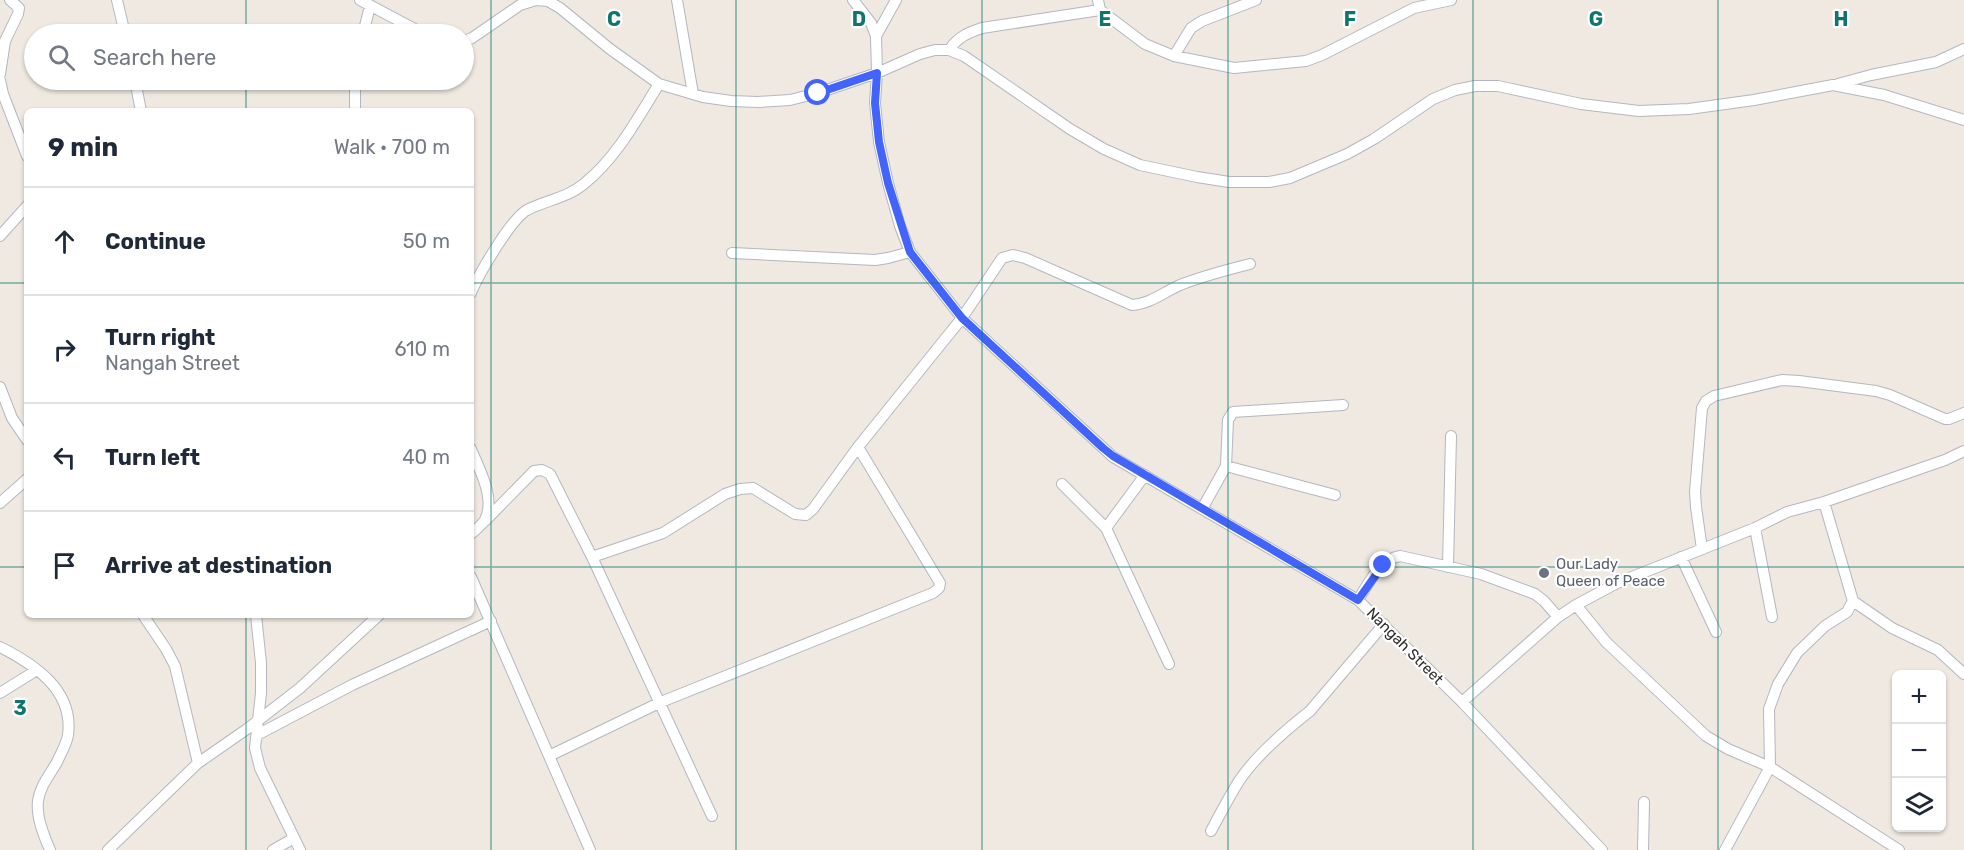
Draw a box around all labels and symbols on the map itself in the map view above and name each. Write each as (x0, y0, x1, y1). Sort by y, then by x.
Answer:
text: C (607, 7, 621, 31)
text: D (852, 7, 866, 31)
text: E (1099, 7, 1111, 31)
text: F (1344, 7, 1356, 31)
text: G (1589, 7, 1603, 31)
text: H (1834, 7, 1848, 31)
route start (804, 79, 830, 105)
route end (1369, 551, 1395, 577)
place label: Our Lady Queen of Peace (1556, 555, 1665, 590)
marker: Our Lady Queen of Peace (1537, 566, 1551, 580)
street label: Nangah Street (1363, 604, 1447, 688)
text: 3 (13, 696, 27, 720)

